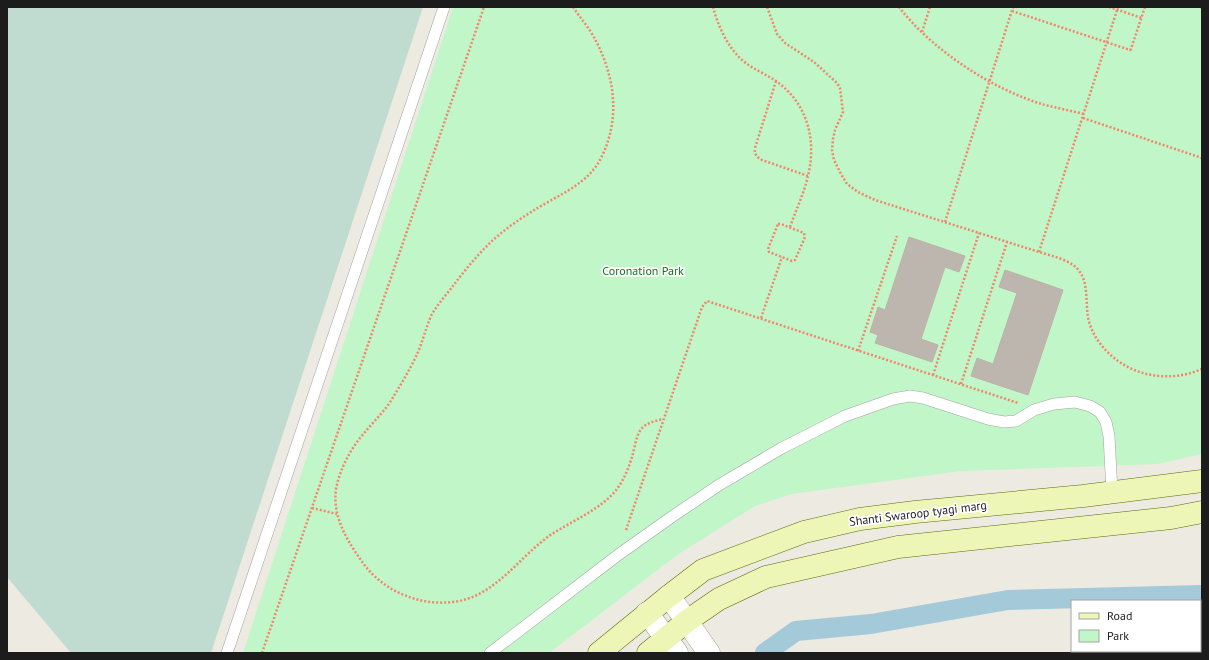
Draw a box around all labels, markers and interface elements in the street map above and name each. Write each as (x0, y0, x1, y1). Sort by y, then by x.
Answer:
park label: Coronation Park (602, 263, 684, 278)
street label: Shanti Swaroop tyagi marg (848, 497, 988, 529)
legend (1071, 600, 1201, 652)
text: Road (1107, 608, 1132, 623)
text: Park (1107, 628, 1129, 643)

